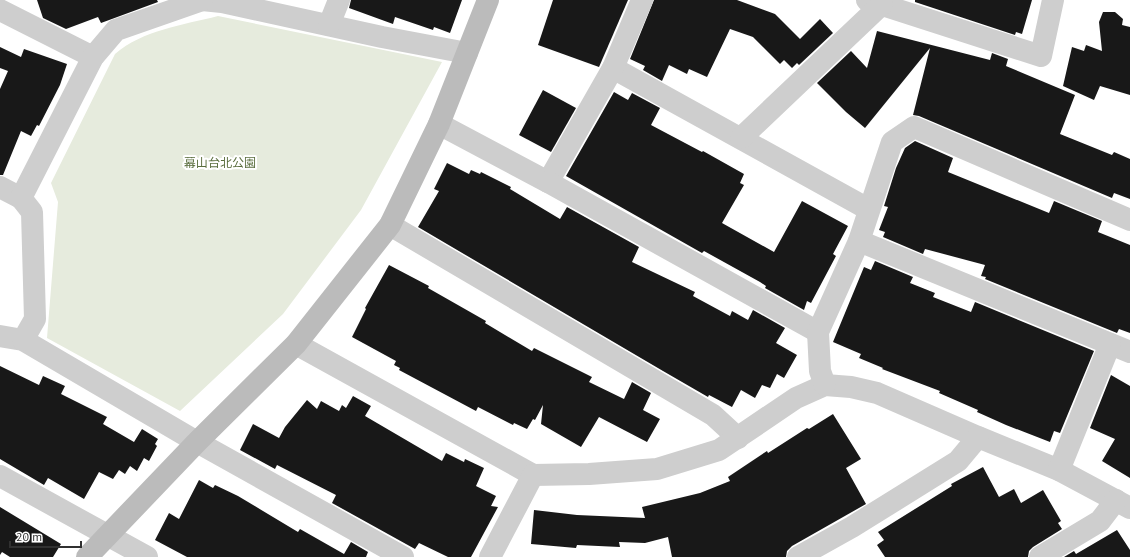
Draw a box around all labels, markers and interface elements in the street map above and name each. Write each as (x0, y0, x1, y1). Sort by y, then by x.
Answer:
park label: 幕山台北公園 (184, 155, 256, 170)
scale bar (10, 523, 81, 549)
text: 20 m (16, 529, 42, 544)

